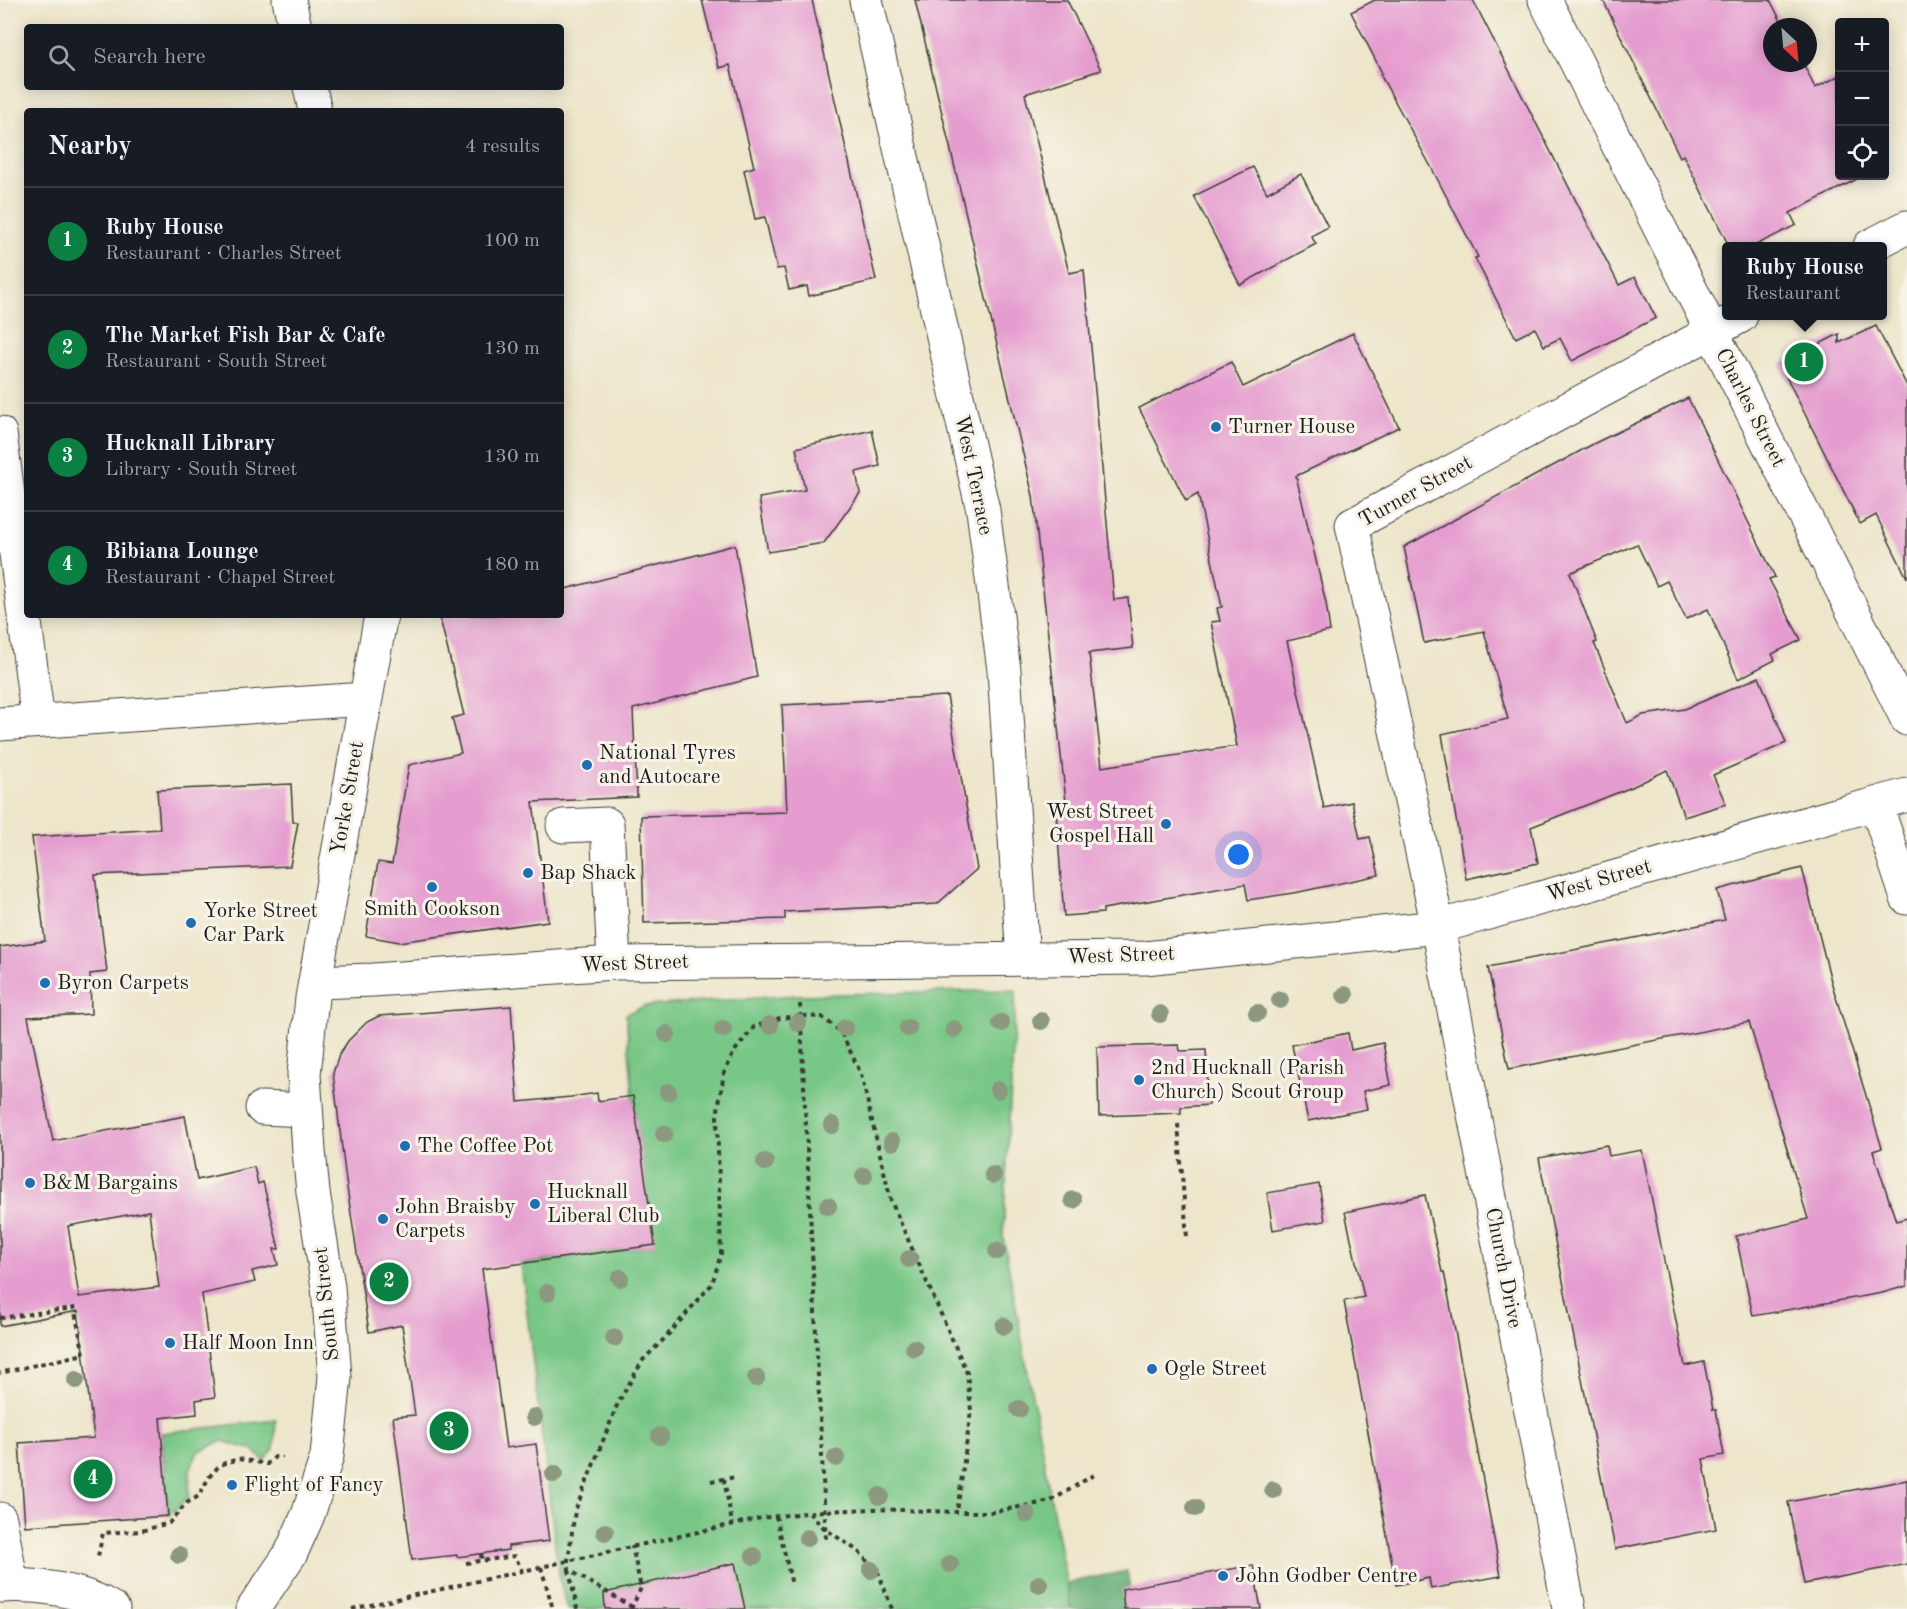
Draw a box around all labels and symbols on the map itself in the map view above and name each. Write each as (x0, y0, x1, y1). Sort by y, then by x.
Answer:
north arrow (1763, 18, 1817, 72)
pin: 1 (1784, 340, 1824, 385)
street label: Charles Street (1711, 345, 1789, 471)
street label: West Terrace (950, 413, 996, 537)
place label: Turner House (1228, 417, 1355, 438)
marker: Turner House (1209, 420, 1223, 434)
street label: Turner Street (1356, 452, 1476, 532)
street label: Yorke Street (328, 740, 368, 856)
place label: National Tyres and Autocare (599, 743, 736, 788)
marker: National Tyres and Autocare (580, 758, 594, 772)
place label: West Street Gospel Hall (1046, 802, 1154, 847)
marker: West Street Gospel Hall (1159, 817, 1173, 831)
your location (1224, 840, 1253, 869)
street label: West Street (1544, 856, 1654, 906)
place label: Bap Shack (540, 863, 637, 884)
marker: Bap Shack (521, 866, 535, 880)
marker: Smith Cookson (425, 880, 439, 894)
place label: Smith Cookson (364, 899, 500, 920)
place label: Yorke Street Car Park (203, 901, 318, 946)
marker: Yorke Street Car Park (184, 916, 198, 930)
street label: West Street (1067, 944, 1175, 968)
street label: West Street (581, 952, 689, 976)
place label: Byron Carpets (57, 973, 189, 994)
marker: Byron Carpets (38, 976, 52, 990)
place label: 2nd Hucknall (Parish Church) Scout Group (1151, 1058, 1344, 1103)
marker: 2nd Hucknall (Parish Church) Scout Group (1132, 1073, 1146, 1087)
place label: The Coffee Pot (417, 1136, 553, 1157)
marker: The Coffee Pot (398, 1139, 412, 1153)
place label: B&M Bargains (42, 1173, 178, 1194)
marker: B&M Bargains (23, 1176, 37, 1190)
place label: Hucknall Liberal Club (547, 1182, 659, 1227)
place label: John Braisby Carpets (395, 1197, 516, 1242)
marker: Hucknall Liberal Club (528, 1197, 542, 1211)
street label: Church Drive (1481, 1206, 1525, 1330)
marker: John Braisby Carpets (376, 1212, 390, 1226)
street label: South Street (311, 1246, 343, 1362)
pin: 2 (370, 1260, 408, 1304)
place label: Half Moon Inn (182, 1333, 314, 1354)
marker: Half Moon Inn (163, 1336, 177, 1350)
place label: Ogle Street (1164, 1359, 1267, 1380)
marker: Ogle Street (1145, 1362, 1159, 1376)
pin: 3 (430, 1408, 468, 1454)
pin: 4 (74, 1456, 112, 1502)
place label: Flight of Fancy (244, 1475, 384, 1496)
marker: Flight of Fancy (225, 1478, 239, 1492)
place label: John Godber Centre (1235, 1566, 1418, 1587)
marker: John Godber Centre (1216, 1569, 1230, 1583)

